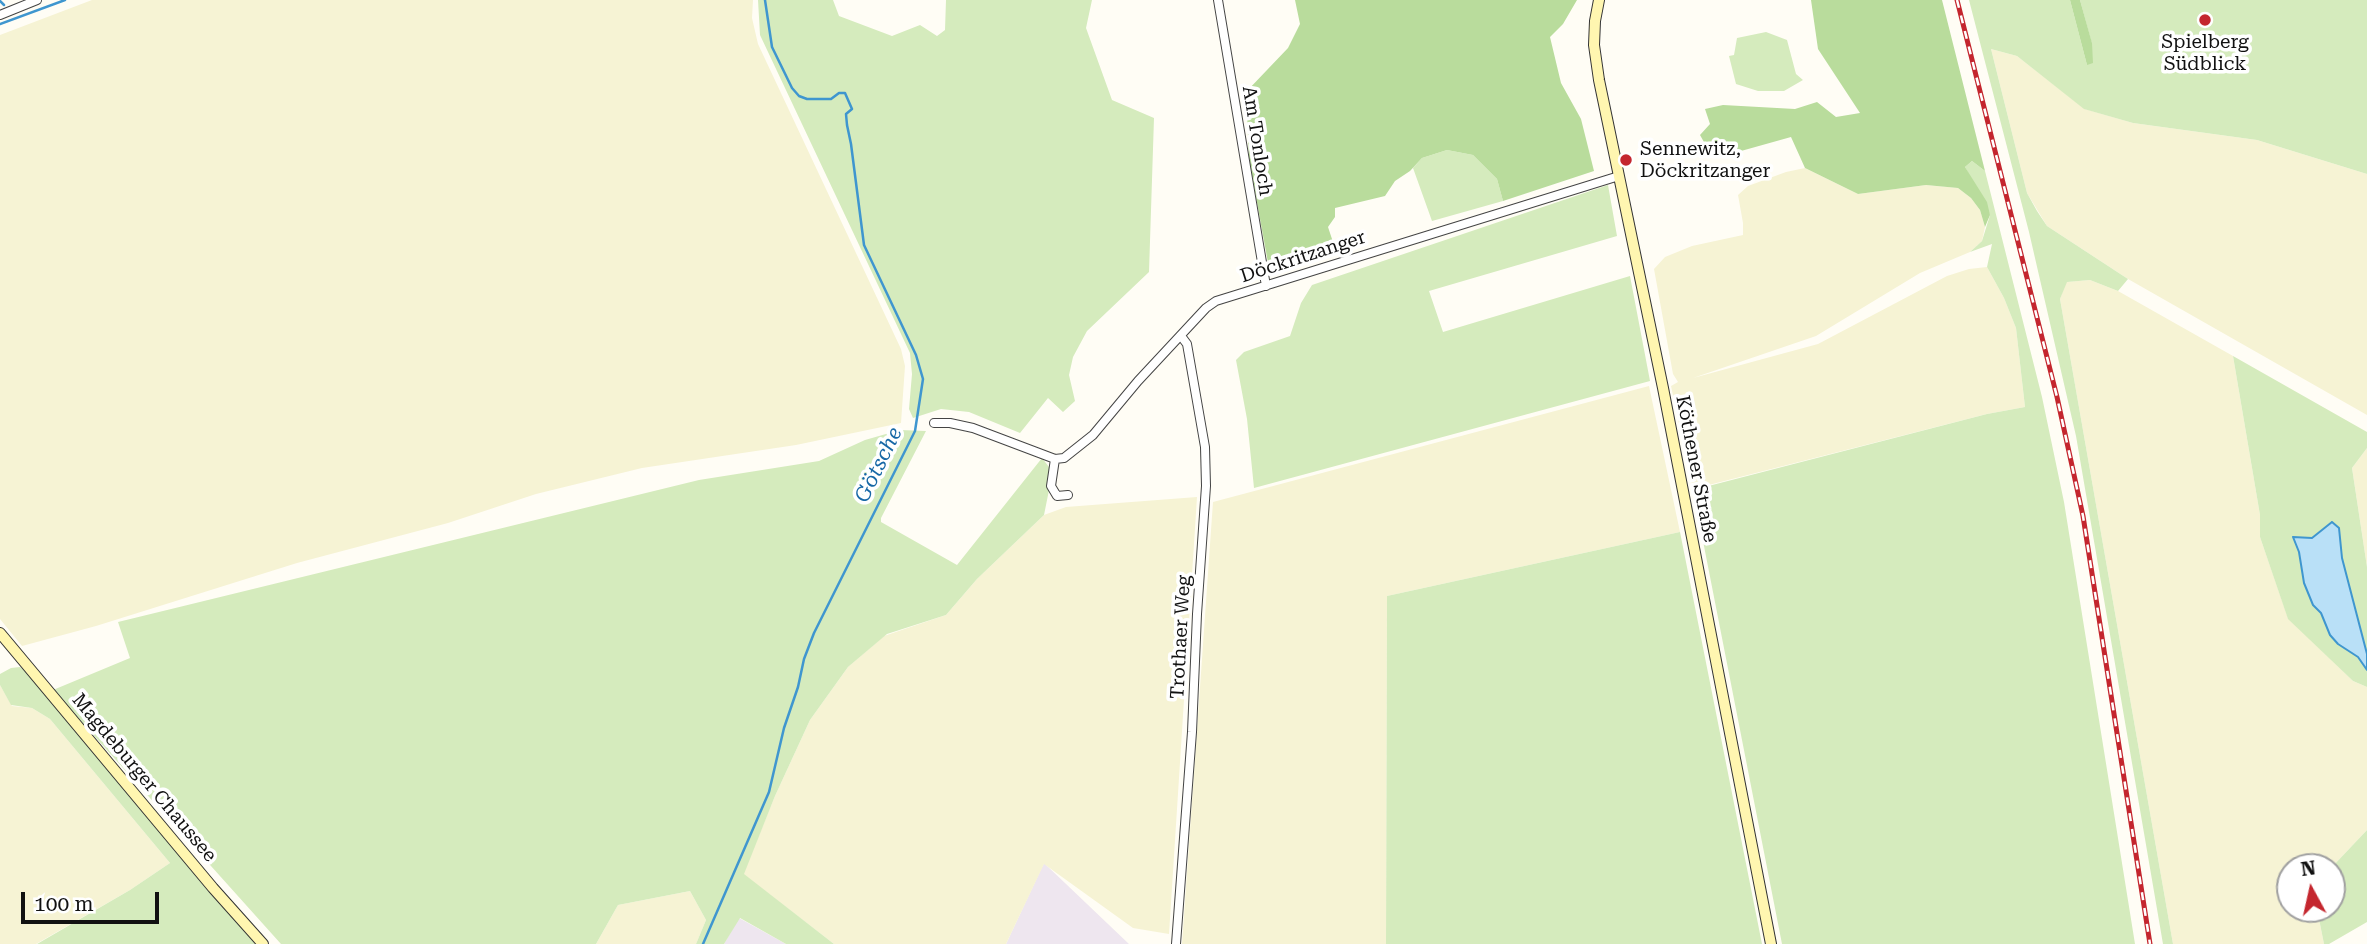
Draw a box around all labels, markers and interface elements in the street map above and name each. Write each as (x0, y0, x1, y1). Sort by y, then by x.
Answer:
marker: Spielberg Südblick (2197, 12, 2213, 28)
place label: Spielberg Südblick (2161, 31, 2249, 75)
street label: Am Tonloch (1237, 84, 1277, 198)
place label: Sennewitz, Döckritzanger (1640, 138, 1770, 182)
marker: Sennewitz, Döckritzanger (1618, 152, 1634, 168)
street label: Döckritzanger (1238, 226, 1368, 288)
street label: Köthener Straße (1671, 394, 1721, 544)
water label: Götsche (850, 423, 908, 507)
street label: Trothaer Weg (1166, 575, 1196, 699)
street label: Magdeburger Chaussee (67, 689, 221, 867)
north arrow (2276, 853, 2346, 923)
text: N (2299, 856, 2317, 881)
scale bar (24, 878, 163, 922)
text: 100 m (34, 892, 94, 916)

